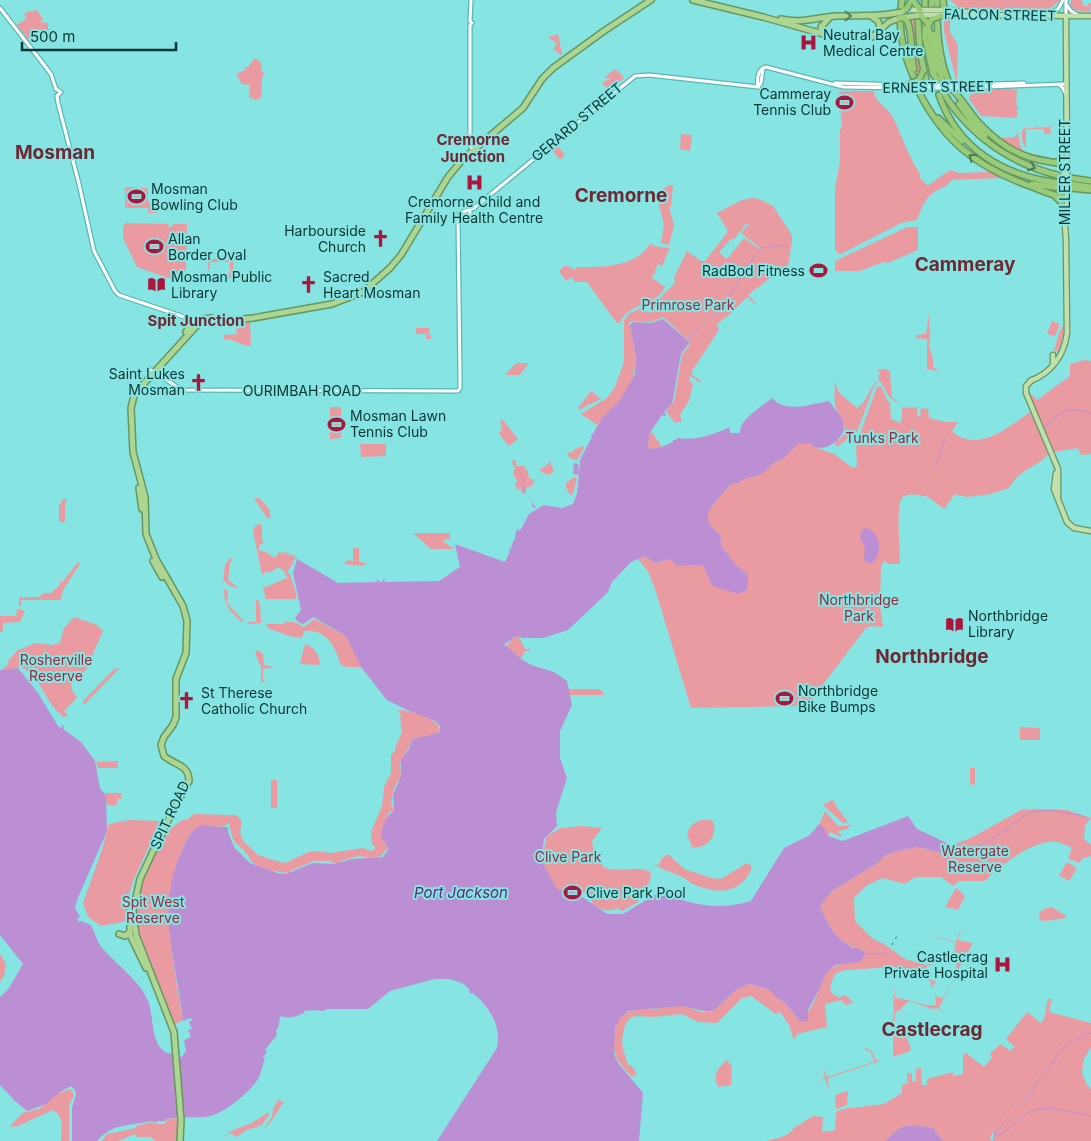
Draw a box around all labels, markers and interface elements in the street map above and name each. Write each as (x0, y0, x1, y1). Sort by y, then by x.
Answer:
street label: FALCON STREET (944, 5, 1056, 24)
one-way arrow (844, 11, 852, 21)
scale bar (22, 20, 176, 52)
place label: Neutral Bay Medical Centre (823, 26, 924, 59)
text: 500 m (30, 27, 75, 46)
hospital icon: Neutral Bay Medical Centre (799, 33, 819, 53)
street label: ERNEST STREET (882, 77, 994, 96)
street label: GERARD STREET (528, 79, 626, 165)
place label: Cammeray Tennis Club (753, 85, 831, 118)
sports icon: Cammeray Tennis Club (835, 92, 855, 112)
street label: MILLER STREET (1056, 119, 1073, 225)
district label: Cremorne Junction (436, 130, 510, 166)
district label: Mosman (15, 141, 95, 164)
one-way arrow (969, 155, 978, 163)
one-way arrow (1027, 161, 1036, 171)
hospital icon: Cremorne Child and Family Health Centre (464, 172, 484, 192)
place label: Mosman Bowling Club (151, 180, 238, 213)
district label: Cremorne (575, 184, 667, 207)
sports icon: Mosman Bowling Club (127, 187, 147, 207)
place label: Cremorne Child and Family Health Centre (405, 193, 543, 226)
place label: Harbourside Church (284, 222, 366, 255)
church icon: Harbourside Church (370, 229, 390, 249)
place label: Allan Border Oval (168, 230, 246, 263)
sports icon: Allan Border Oval (144, 237, 164, 257)
district label: Cammeray (915, 253, 1016, 276)
sports icon: RadBod Fitness (809, 261, 829, 281)
place label: RadBod Fitness (702, 262, 805, 279)
place label: Mosman Public Library (171, 268, 272, 301)
place label: Sacred Heart Mosman (323, 268, 420, 301)
library icon: Mosman Public Library (147, 275, 167, 295)
church icon: Sacred Heart Mosman (299, 275, 319, 295)
park label: Primrose Park (642, 296, 735, 313)
district label: Spit Junction (148, 311, 244, 330)
place label: Saint Lukes Mosman (109, 365, 185, 398)
church icon: Saint Lukes Mosman (189, 372, 209, 392)
street label: OURIMBAH ROAD (243, 382, 361, 399)
place label: Mosman Lawn Tennis Club (350, 407, 446, 440)
sports icon: Mosman Lawn Tennis Club (326, 414, 346, 434)
park label: Tunks Park (845, 429, 919, 446)
park label: Northbridge Park (819, 591, 899, 624)
place label: Northbridge Library (968, 607, 1048, 640)
library icon: Northbridge Library (944, 614, 964, 634)
district label: Northbridge (875, 645, 989, 668)
park label: Rosherville Reserve (20, 651, 92, 684)
place label: Northbridge Bike Bumps (798, 682, 878, 715)
place label: St Therese Catholic Church (201, 684, 307, 717)
sports icon: Northbridge Bike Bumps (774, 689, 794, 709)
church icon: St Therese Catholic Church (177, 691, 197, 711)
street label: SPIT ROAD (146, 778, 193, 852)
park label: Watergate Reserve (941, 842, 1009, 875)
park label: Clive Park (535, 848, 602, 865)
water label: Port Jackson (414, 883, 508, 902)
sports icon: Clive Park Pool (562, 883, 582, 903)
place label: Clive Park Pool (586, 884, 686, 901)
park label: Spit West Reserve (122, 893, 185, 926)
place label: Castlecrag Private Hospital (884, 948, 988, 981)
hospital icon: Castlecrag Private Hospital (992, 955, 1012, 975)
district label: Castlecrag (882, 1018, 982, 1041)

